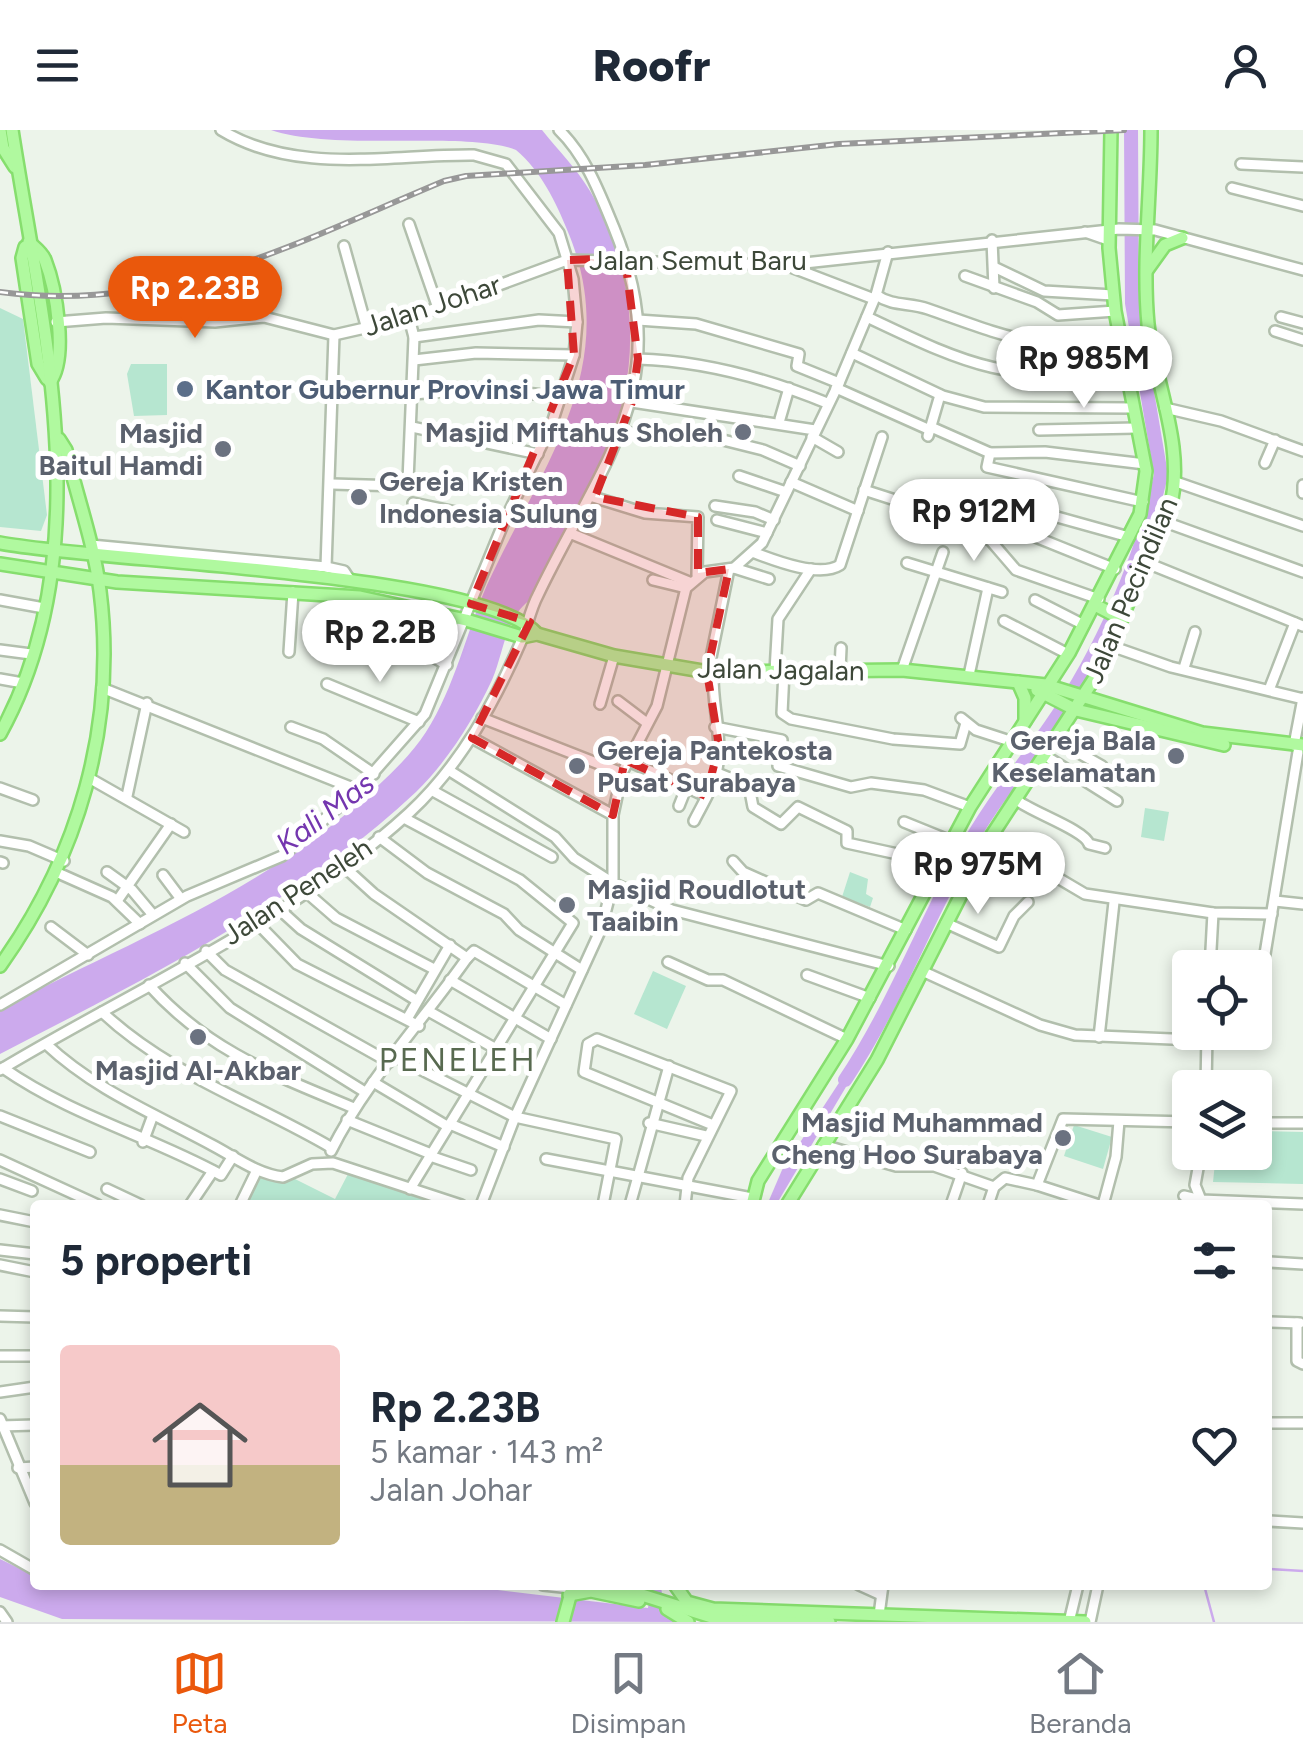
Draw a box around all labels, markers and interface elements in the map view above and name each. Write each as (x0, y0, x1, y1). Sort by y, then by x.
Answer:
icon: menu (30, 38, 85, 93)
text: Roofr (593, 38, 710, 92)
icon: person (1218, 38, 1273, 93)
street label: Jalan Semut Baru (589, 243, 807, 277)
pin: Rp 2.23B (92, 256, 298, 341)
street label: Jalan Johar (359, 267, 505, 343)
text: Rp 2.23B (130, 269, 260, 307)
pin: Rp 985M (992, 326, 1176, 411)
text: Rp 985M (1018, 339, 1150, 377)
place label: Kantor Gubernur Provinsi Jawa Timur (205, 372, 685, 406)
marker: Kantor Gubernur Provinsi Jawa Timur (174, 378, 196, 400)
place label: Masjid Miftahus Sholeh (425, 415, 723, 449)
place label: Masjid Baitul Hamdi (39, 416, 203, 482)
marker: Masjid Miftahus Sholeh (732, 421, 754, 443)
marker: Masjid Baitul Hamdi (212, 438, 234, 460)
place label: Gereja Kristen Indonesia Sulung (379, 464, 598, 530)
pin: Rp 912M (882, 479, 1066, 564)
marker: Gereja Kristen Indonesia Sulung (348, 486, 370, 508)
text: Rp 912M (911, 492, 1037, 530)
street label: Jalan Pecindilan (1075, 492, 1185, 688)
pin: Rp 2.2B (288, 600, 472, 685)
text: Rp 2.2B (324, 613, 436, 651)
street label: Jalan Jagalan (697, 651, 865, 687)
place label: Gereja Bala Keselamatan (991, 723, 1156, 789)
place label: Gereja Pantekosta Pusat Surabaya (597, 733, 833, 799)
marker: Gereja Bala Keselamatan (1165, 745, 1187, 767)
marker: Gereja Pantekosta Pusat Surabaya (566, 755, 588, 777)
water label: Kali Mas (268, 764, 382, 862)
street label: Jalan Peneleh (216, 830, 378, 952)
pin: Rp 975M (886, 832, 1070, 917)
text: Rp 975M (913, 845, 1043, 883)
place label: Masjid Roudlotut Taaibin (587, 872, 806, 938)
marker: Masjid Roudlotut Taaibin (556, 894, 578, 916)
map controls (1172, 950, 1272, 1170)
button: locate (1172, 950, 1272, 1050)
marker: Masjid Al-Akbar (187, 1026, 209, 1048)
district label: PENELEH (379, 1041, 537, 1079)
place label: Masjid Al-Akbar (95, 1053, 302, 1087)
button: layers (1172, 1070, 1272, 1170)
place label: Masjid Muhammad Cheng Hoo Surabaya (771, 1105, 1043, 1171)
marker: Masjid Muhammad Cheng Hoo Surabaya (1052, 1127, 1074, 1149)
icon: filters (1187, 1233, 1242, 1288)
text: 5 properti (60, 1235, 252, 1286)
text: Rp 2.23B (370, 1382, 540, 1433)
icon: home (140, 1385, 260, 1505)
icon: heart (1187, 1418, 1242, 1473)
text: 5 kamar · 143 m² (370, 1433, 603, 1471)
text: Jalan Johar (370, 1471, 532, 1509)
tab: Peta (171, 1646, 228, 1740)
tab: Disimpan (570, 1646, 686, 1740)
tab: Beranda (1029, 1646, 1131, 1740)

